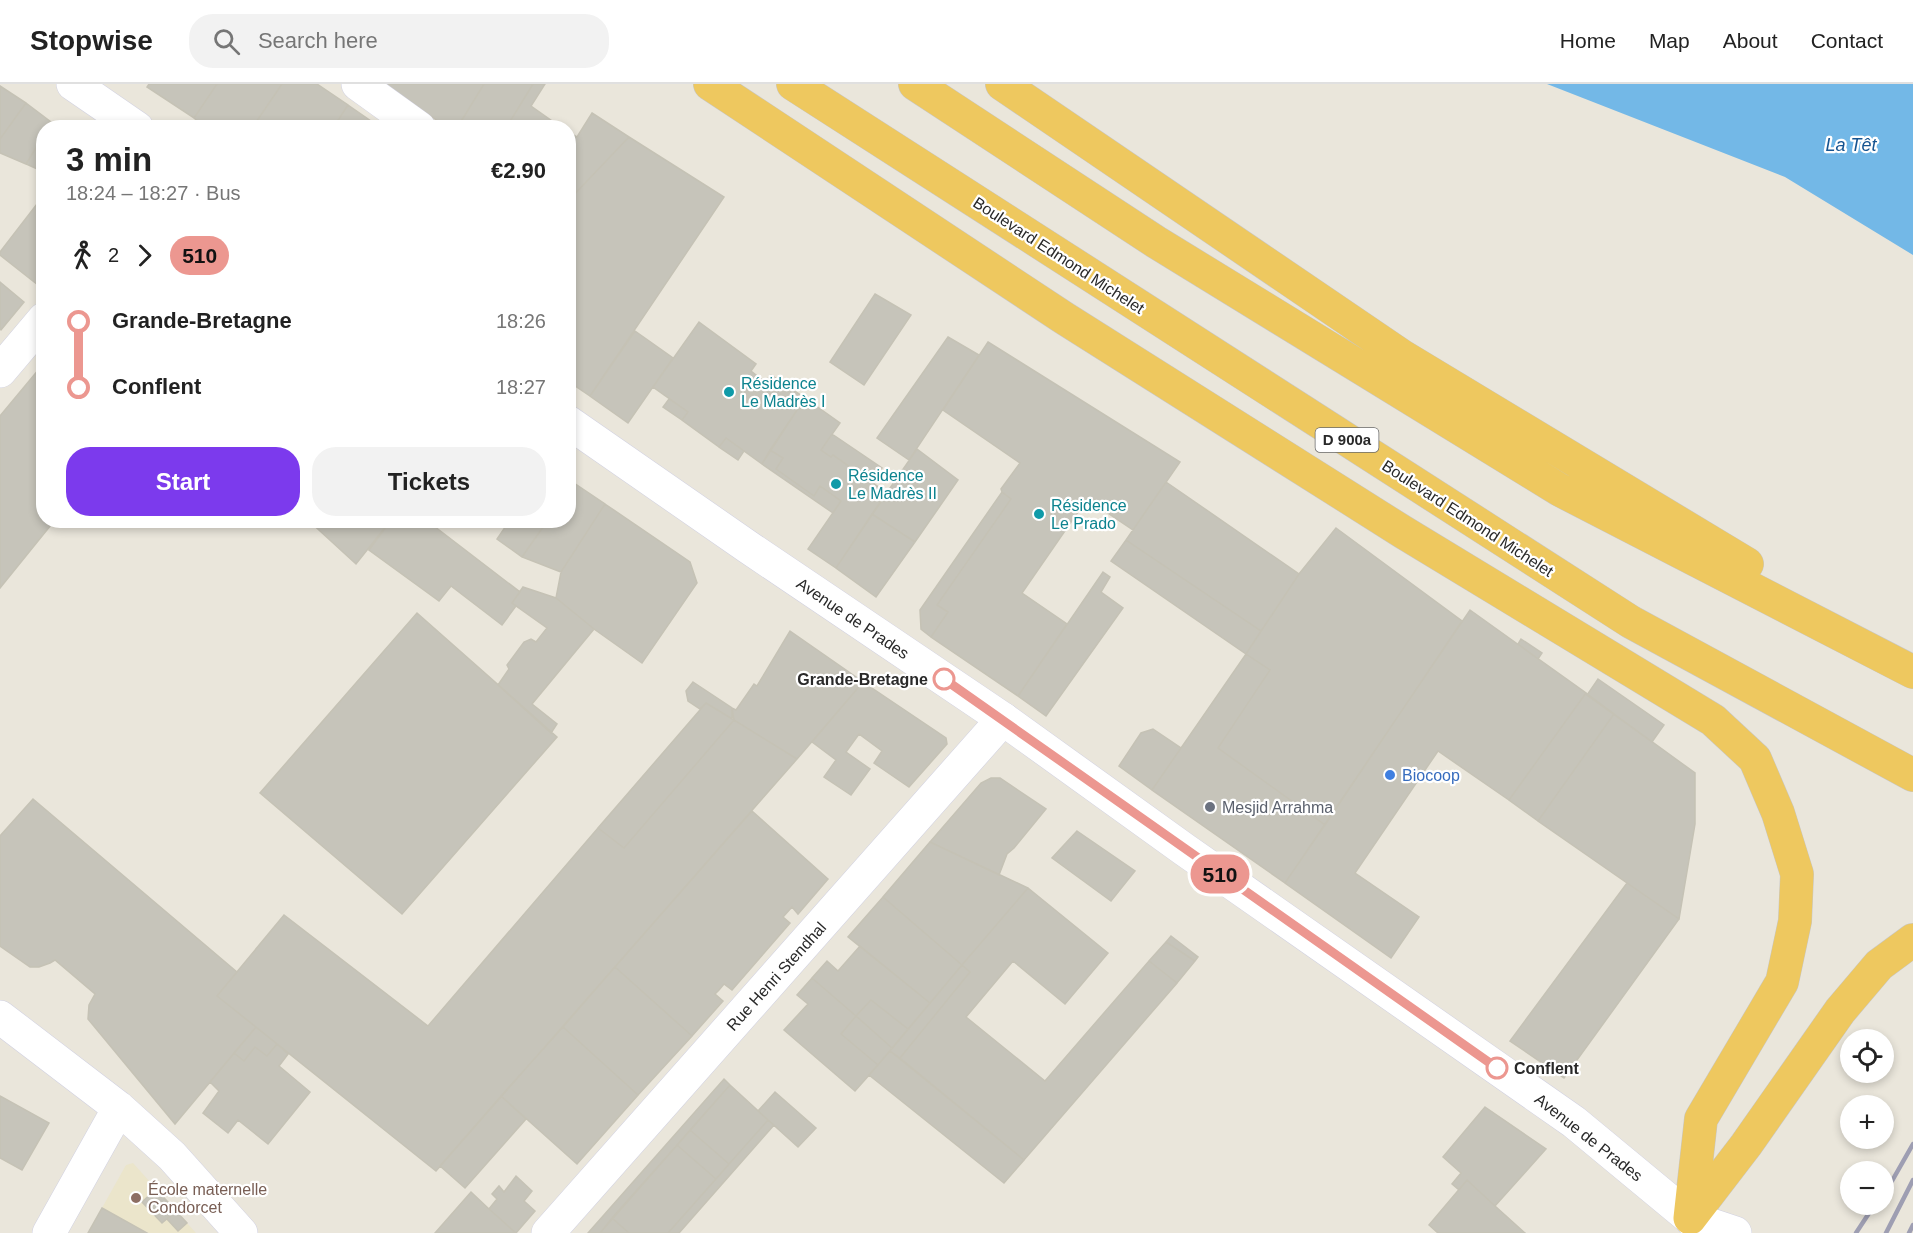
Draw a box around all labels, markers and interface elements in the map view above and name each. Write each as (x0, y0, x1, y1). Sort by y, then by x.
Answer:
search box (189, 14, 609, 68)
text: Stopwise (30, 25, 153, 56)
icon: search (210, 25, 243, 58)
text: Search here (258, 28, 378, 53)
text: Home (1560, 29, 1616, 52)
text: Map (1649, 29, 1690, 52)
text: About (1723, 29, 1778, 52)
text: Contact (1811, 29, 1883, 52)
water label: La Têt (1825, 135, 1878, 155)
text: 3 min (66, 141, 152, 178)
text: €2.90 (491, 158, 546, 183)
text: 18:24 – 18:27 · Bus (66, 182, 241, 204)
street label: Boulevard Edmond Michelet (970, 194, 1148, 317)
icon: walk (66, 239, 99, 272)
icon: forward (128, 239, 161, 272)
text: 2 (108, 244, 119, 266)
text: 510 (182, 244, 217, 267)
text: Grande-Bretagne (112, 308, 292, 333)
text: 18:26 (496, 310, 546, 332)
text: Conflent (112, 374, 201, 399)
place label: Résidence Le Madrès I (741, 375, 825, 410)
text: 18:27 (496, 376, 546, 398)
marker: Résidence Le Madrès I (722, 385, 736, 399)
road number: D 900a (1316, 428, 1378, 452)
button: Start (66, 447, 300, 516)
button: Tickets (312, 447, 546, 516)
street label: Boulevard Edmond Michelet (1379, 457, 1557, 580)
place label: Résidence Le Madrès II (848, 467, 937, 502)
marker: Résidence Le Madrès II (829, 477, 843, 491)
place label: Résidence Le Prado (1051, 497, 1127, 532)
marker: Résidence Le Prado (1032, 507, 1046, 521)
street label: Avenue de Prades (794, 575, 912, 662)
marker: Grande-Bretagne (933, 668, 955, 690)
place label: Grande-Bretagne (797, 671, 928, 688)
place label: Biocoop (1402, 767, 1460, 784)
marker: Biocoop (1383, 768, 1397, 782)
place label: Mesjid Arrahma (1222, 799, 1333, 816)
marker: Mesjid Arrahma (1203, 800, 1217, 814)
line badge: 510 (1186, 854, 1254, 894)
text: 510 (1202, 863, 1238, 886)
street label: Rue Henri Stendhal (723, 919, 829, 1034)
map controls (1840, 1029, 1894, 1215)
button: locate (1840, 1029, 1894, 1083)
marker: Conflent (1486, 1057, 1508, 1079)
place label: Conflent (1514, 1060, 1580, 1077)
street label: Avenue de Prades (1532, 1090, 1646, 1185)
button: + (1840, 1095, 1894, 1149)
button: − (1840, 1161, 1894, 1215)
place label: École maternelle Condorcet (148, 1180, 267, 1216)
marker: École maternelle Condorcet (129, 1191, 143, 1205)

